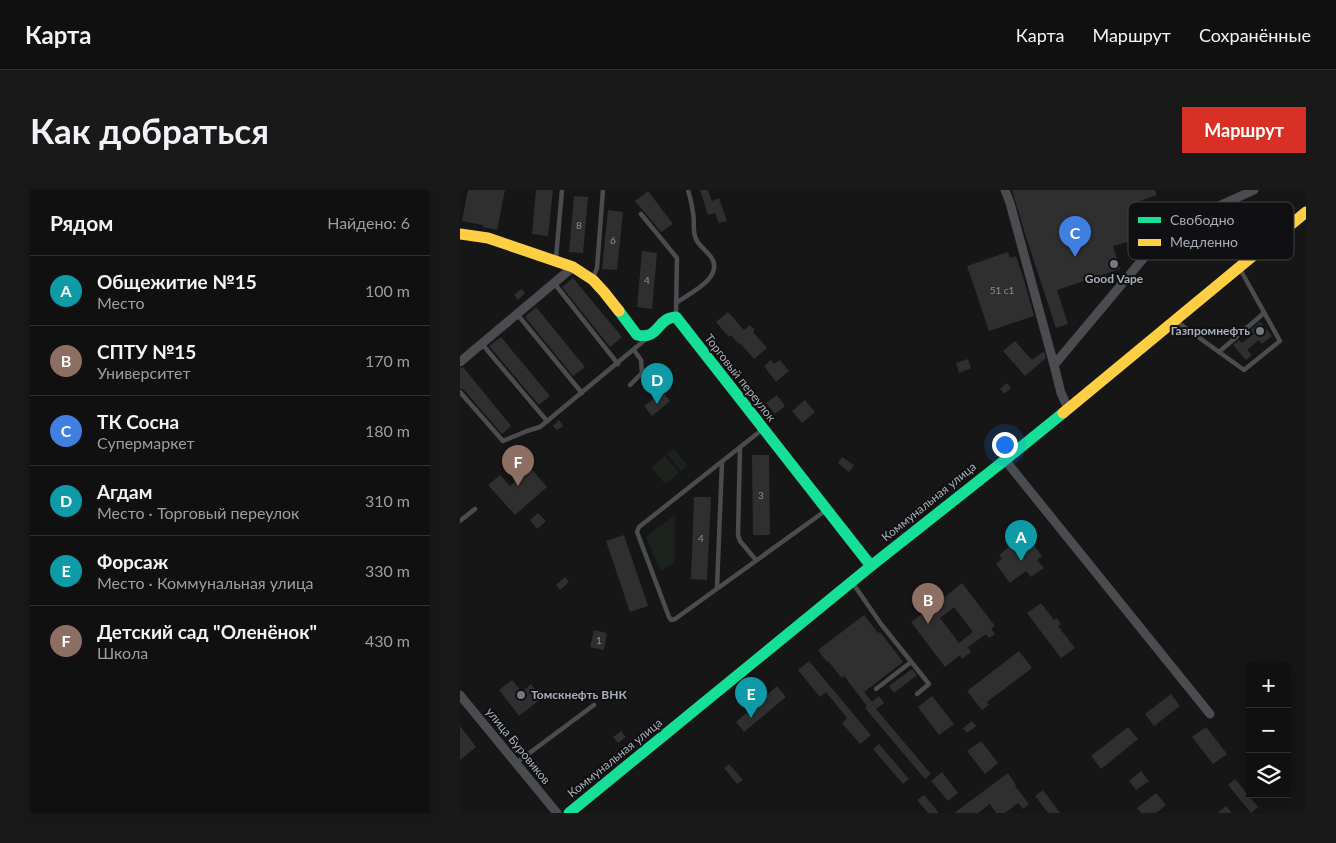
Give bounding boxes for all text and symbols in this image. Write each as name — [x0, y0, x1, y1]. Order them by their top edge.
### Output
text: Карта — [25, 20, 92, 49]
text: Карта — [1016, 24, 1064, 46]
text: Маршрут — [1092, 24, 1171, 46]
text: Сохранённые — [1199, 24, 1311, 46]
button: Маршрут — [1182, 107, 1306, 153]
text: Как добраться — [30, 109, 269, 151]
legend — [1128, 202, 1294, 260]
text: Рядом — [50, 210, 113, 235]
text: Свободно — [1170, 211, 1235, 228]
text: Найдено: 6 — [327, 213, 410, 232]
pin: C — [1059, 216, 1091, 257]
house number: 8 — [576, 219, 582, 231]
text: Медленно — [1170, 233, 1238, 250]
house number: 6 — [610, 234, 616, 246]
marker: Good Vape — [1108, 258, 1120, 270]
text: Общежитие №15 — [97, 270, 257, 293]
place label: Good Vape — [1085, 271, 1144, 286]
house number: 4 — [644, 274, 650, 286]
text: A — [60, 281, 72, 300]
text: 100 m — [365, 281, 410, 300]
house number: 51 с1 — [990, 284, 1015, 296]
text: Место — [97, 293, 145, 312]
place label: Газпромнефть — [1171, 323, 1250, 338]
marker: Газпромнефть — [1254, 325, 1266, 337]
street label: Торговый переулок — [702, 331, 780, 425]
text: СПТУ №15 — [97, 340, 196, 363]
text: B — [61, 351, 71, 370]
text: 170 m — [365, 351, 410, 370]
text: Университет — [97, 363, 191, 382]
pin: D — [641, 363, 673, 404]
text: ТК Сосна — [97, 410, 179, 433]
text: C — [61, 421, 71, 440]
text: 180 m — [365, 421, 410, 440]
your location — [992, 432, 1018, 458]
text: Супермаркет — [97, 433, 195, 452]
pin: F — [502, 445, 534, 486]
street label: Коммунальная улица — [878, 459, 979, 544]
text: Агдам — [97, 480, 152, 503]
house number: 3 — [758, 489, 764, 501]
text: D — [60, 491, 72, 510]
text: 310 m — [365, 491, 410, 510]
text: Место · Торговый переулок — [97, 503, 299, 522]
pin: A — [1005, 520, 1037, 561]
house number: 4 — [698, 532, 704, 544]
text: Форсаж — [97, 550, 168, 573]
text: E — [61, 561, 71, 580]
text: 330 m — [365, 561, 410, 580]
text: Место · Коммунальная улица — [97, 573, 314, 592]
pin: B — [912, 583, 944, 624]
text: Детский сад "Оленёнок" — [97, 620, 317, 643]
text: F — [61, 631, 71, 650]
text: 430 m — [365, 631, 410, 650]
house number: 1 — [596, 634, 602, 646]
text: Школа — [97, 643, 148, 662]
map controls — [1246, 663, 1291, 798]
button: + — [1246, 663, 1291, 708]
pin: E — [735, 677, 767, 718]
place label: Томскнефть ВНК — [531, 687, 627, 702]
marker: Томскнефть ВНК — [515, 689, 527, 701]
street label: улица Буровиков — [483, 704, 554, 787]
button: − — [1246, 708, 1291, 753]
street label: Коммунальная улица — [564, 715, 665, 800]
button: layers — [1246, 753, 1291, 798]

